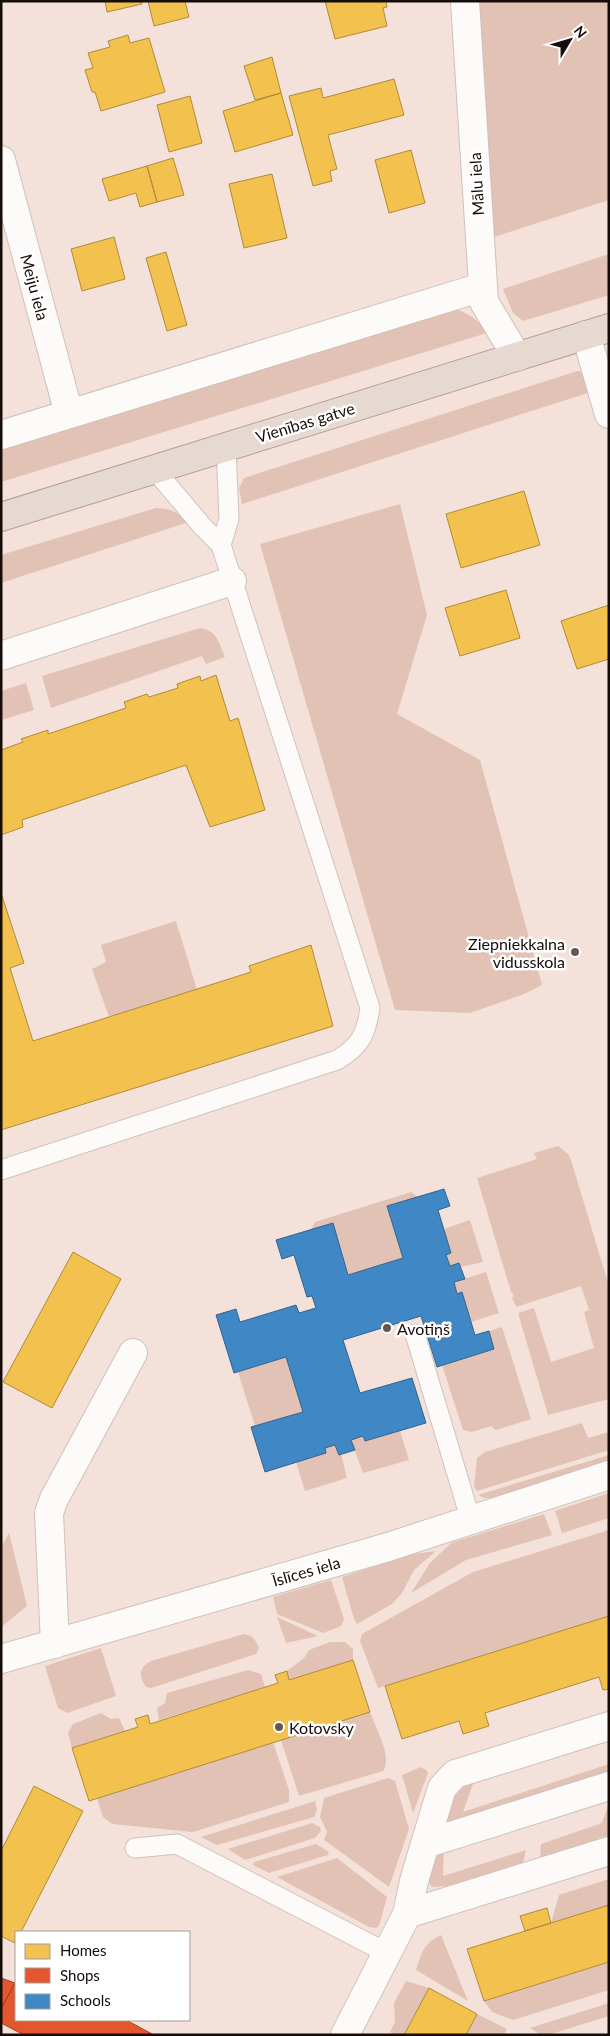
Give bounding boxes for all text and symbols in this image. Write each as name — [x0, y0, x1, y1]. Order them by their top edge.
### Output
north arrow — [545, 15, 595, 65]
text: N — [571, 22, 591, 41]
street label: Mālu iela — [465, 152, 487, 216]
street label: Meiju iela — [17, 252, 53, 322]
street label: Vienības gatve — [253, 398, 357, 446]
place label: Ziepniekkalna vidusskola — [468, 934, 565, 971]
marker: Ziepniekkalna vidusskola — [569, 946, 581, 958]
place label: Avotiņš — [397, 1319, 450, 1338]
marker: Avotiņš — [381, 1322, 393, 1334]
street label: Īslīces iela — [270, 1552, 342, 1590]
place label: Kotovsky — [289, 1718, 355, 1737]
marker: Kotovsky — [273, 1721, 285, 1733]
legend — [15, 1931, 190, 2021]
text: Homes — [60, 1941, 106, 1959]
text: Shops — [60, 1966, 100, 1984]
text: Schools — [60, 1991, 111, 2009]

